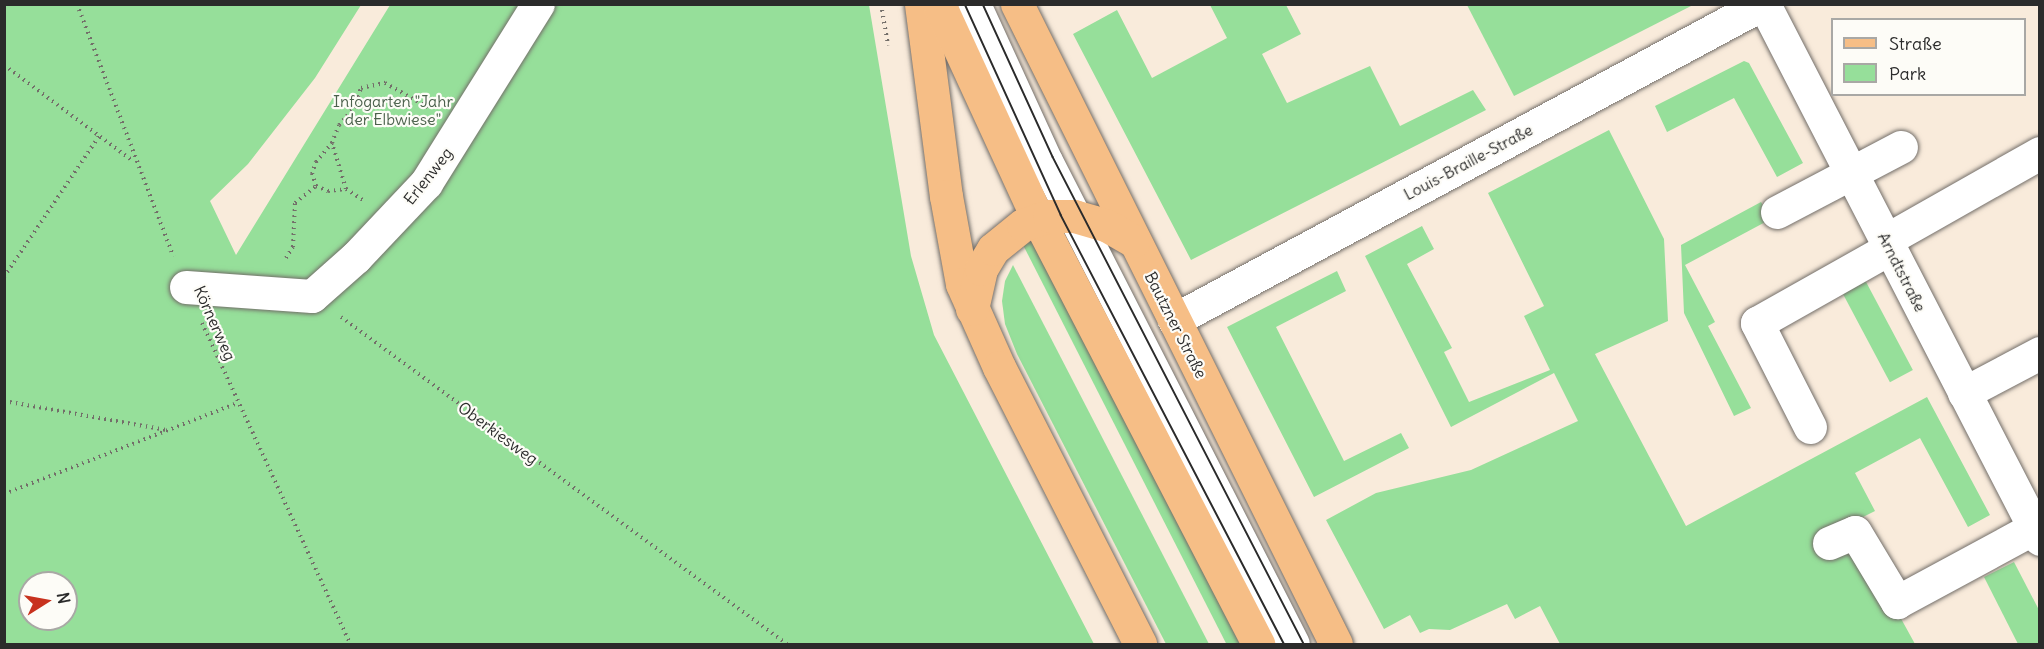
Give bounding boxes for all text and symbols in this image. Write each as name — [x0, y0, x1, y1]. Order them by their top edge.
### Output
legend — [1831, 18, 2026, 96]
text: Straße — [1889, 32, 1942, 55]
text: Park — [1889, 62, 1926, 85]
park label: Infogarten "Jahr der Elbwiese" — [333, 91, 453, 129]
street label: Louis-Braille-Straße — [1400, 120, 1536, 204]
street label: Erlenweg — [400, 144, 456, 208]
street label: Arndtstraße — [1874, 229, 1930, 315]
street label: Bautzner Straße — [1141, 269, 1211, 381]
street label: Körnerweg — [190, 283, 240, 363]
street label: Oberkiesweg — [454, 398, 542, 468]
north arrow — [18, 571, 78, 631]
text: N — [53, 591, 75, 605]

